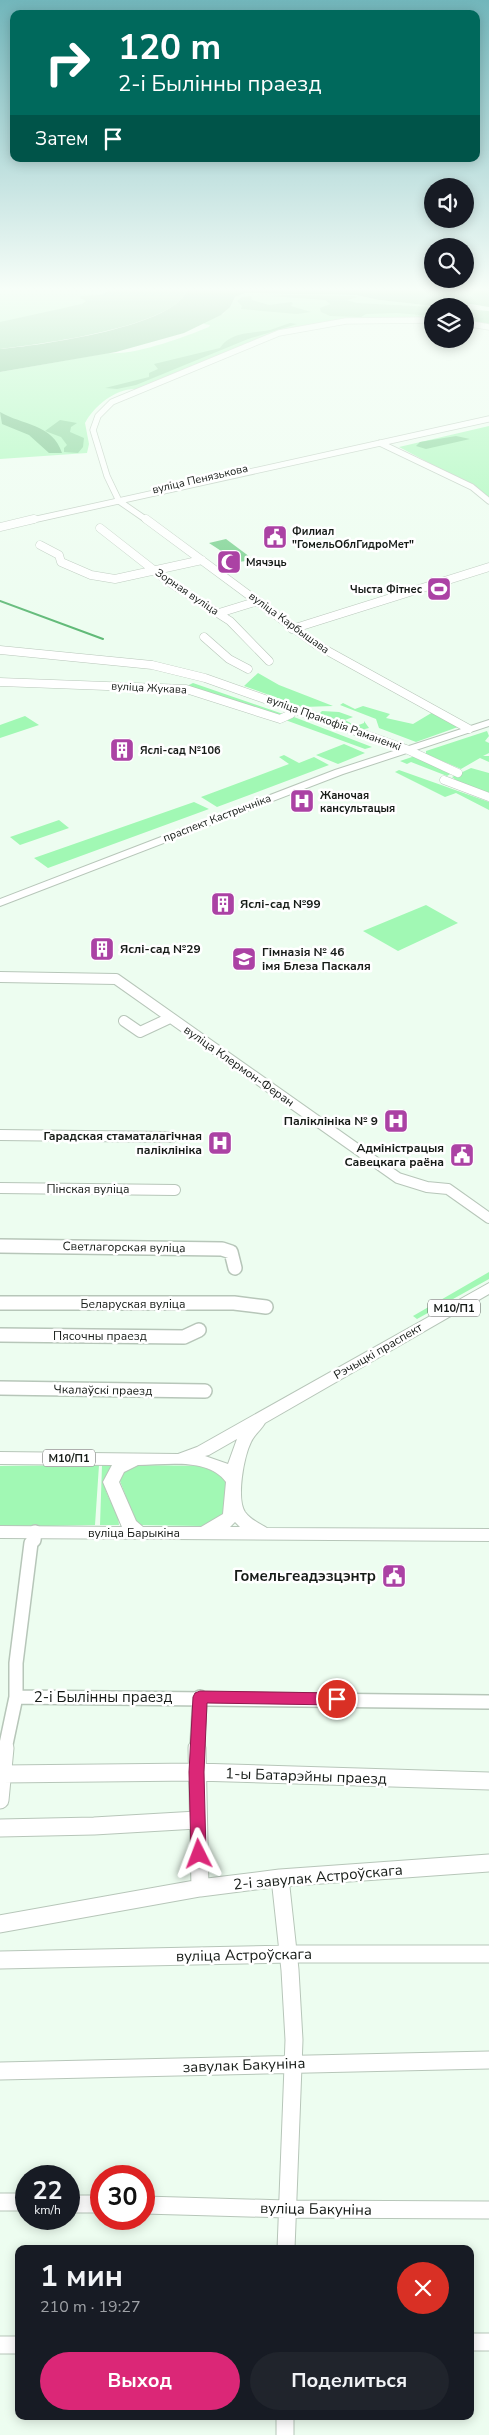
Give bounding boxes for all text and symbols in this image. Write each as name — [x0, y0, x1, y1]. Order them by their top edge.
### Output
text: 120 m — [118, 24, 221, 71]
icon: right — [35, 30, 100, 95]
text: 2-і Былінны праезд — [118, 69, 321, 99]
icon: arrive — [99, 125, 127, 153]
text: Затем — [35, 126, 89, 152]
map controls — [424, 178, 474, 348]
button: sound — [424, 178, 474, 228]
button: search — [424, 238, 474, 288]
button: layers — [424, 298, 474, 348]
street label: вуліца Пенязькова — [151, 461, 249, 497]
public building icon: Филиал "ГомельОблГидроМет" — [262, 524, 288, 550]
place label: Филиал "ГомельОблГидроМет" — [292, 524, 414, 552]
mosque icon: Мячэць — [216, 549, 242, 575]
place label: Мячэць — [246, 555, 287, 570]
street label: Зорная вуліца — [152, 565, 222, 619]
sports icon: Чыста Фітнес — [426, 576, 452, 602]
place label: Чыста Фітнес — [350, 582, 423, 597]
street label: вуліца Карбышава — [246, 589, 332, 657]
street label: вуліца Жукава — [111, 679, 187, 697]
street label: вуліца Пракофія Раманенкі — [265, 692, 403, 754]
building icon: Яслі-сад №106 — [109, 737, 135, 763]
place label: Яслі-сад №106 — [140, 743, 221, 758]
hospital icon: Жаночая кансультацыя — [289, 788, 315, 814]
place label: Жаночая кансультацыя — [320, 788, 395, 816]
street label: праспект Кастрычніка — [161, 790, 273, 846]
building icon: Яслі-сад №99 — [210, 891, 236, 917]
place label: Яслі-сад №99 — [240, 896, 321, 912]
building icon: Яслі-сад №29 — [89, 936, 115, 962]
place label: Яслі-сад №29 — [120, 941, 201, 957]
place label: Гімназія № 46 імя Блеза Паскаля — [262, 944, 371, 974]
school or university icon: Гімназія № 46 імя Блеза Паскаля — [231, 946, 257, 972]
street label: вуліца Клермон-Феран — [181, 1022, 297, 1110]
hospital icon: Паліклініка № 9 — [383, 1108, 409, 1134]
place label: Паліклініка № 9 — [284, 1113, 378, 1129]
place label: Гарадская стаматалагічная паліклініка — [43, 1128, 202, 1158]
hospital icon: Гарадская стаматалагічная паліклініка — [207, 1130, 233, 1156]
place label: Адміністрацыя Савецкага раёна — [345, 1140, 444, 1170]
public building icon: Адміністрацыя Савецкага раёна — [449, 1142, 475, 1168]
street label: Пінская вуліца — [47, 1181, 129, 1197]
street label: Светлагорская вуліца — [62, 1238, 186, 1256]
street label: Беларуская вуліца — [81, 1296, 185, 1312]
road number: М10/П1 — [428, 1300, 480, 1316]
street label: Рэчыцкі праспект — [331, 1319, 426, 1383]
street label: Пясочны праезд — [53, 1328, 147, 1344]
street label: Чкалаўскі праезд — [54, 1381, 152, 1399]
road number: М10/П1 — [43, 1450, 95, 1466]
street label: вуліца Барыкіна — [88, 1525, 180, 1541]
public building icon: Гомельгеадэзцэнтр — [381, 1563, 407, 1589]
place label: Гомельгеадэзцэнтр — [234, 1566, 376, 1586]
pin — [316, 1678, 358, 1720]
icon: arrive — [323, 1685, 351, 1713]
street label: 2-і Былінны праезд — [34, 1687, 172, 1707]
street label: 1-ы Батарэйны праезд — [225, 1763, 387, 1789]
position arrow — [172, 1827, 224, 1879]
street label: 2-і завулак Астроўскага — [233, 1860, 403, 1894]
street label: вуліца Астроўскага — [176, 1944, 312, 1966]
street label: завулак Бакуніна — [182, 2053, 306, 2077]
speed limit sign: 30 — [90, 2165, 155, 2230]
text: 22 — [32, 2174, 63, 2208]
street label: вуліца Бакуніна — [260, 2198, 372, 2220]
text: km/h — [34, 2202, 61, 2218]
text: 1 мин — [40, 2256, 123, 2297]
button: close — [397, 2262, 449, 2314]
text: 210 m · 19:27 — [40, 2296, 141, 2318]
button: Выход — [40, 2352, 240, 2410]
button: Поделиться — [250, 2352, 449, 2410]

